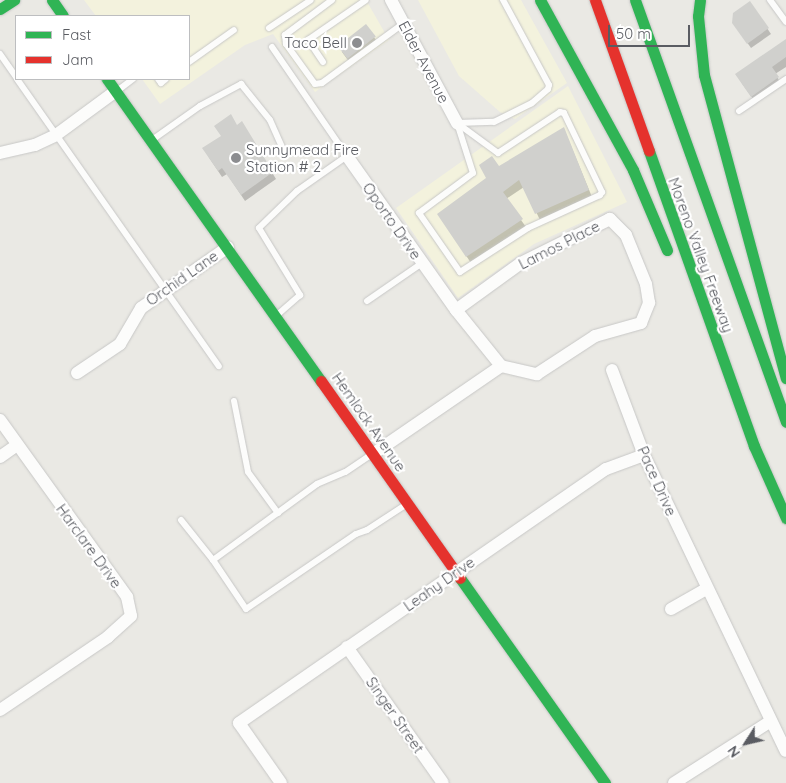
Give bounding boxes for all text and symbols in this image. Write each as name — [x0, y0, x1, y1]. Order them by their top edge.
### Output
legend — [15, 15, 190, 80]
scale bar — [611, 15, 694, 47]
street label: Elder Avenue — [395, 18, 453, 106]
text: 50 m — [616, 24, 651, 43]
text: Fast — [62, 25, 91, 44]
place label: Taco Bell — [284, 34, 347, 52]
marker: Taco Bell — [351, 37, 363, 49]
text: Jam — [62, 50, 93, 69]
place label: Sunnymead Fire Station # 2 — [246, 140, 359, 175]
marker: Sunnymead Fire Station # 2 — [230, 152, 242, 164]
street label: Moreno Valley Freeway — [665, 175, 737, 335]
street label: Oporto Drive — [359, 179, 425, 263]
street label: Lamos Place — [515, 217, 603, 273]
street label: Orchid Lane — [143, 247, 221, 309]
street label: Hemlock Avenue — [328, 369, 410, 475]
street label: Pace Drive — [634, 443, 680, 519]
street label: Harclare Drive — [52, 500, 126, 592]
street label: Leahy Drive — [400, 553, 478, 615]
street label: Singer Street — [362, 674, 428, 756]
north arrow — [721, 718, 771, 768]
text: N — [723, 742, 744, 761]

